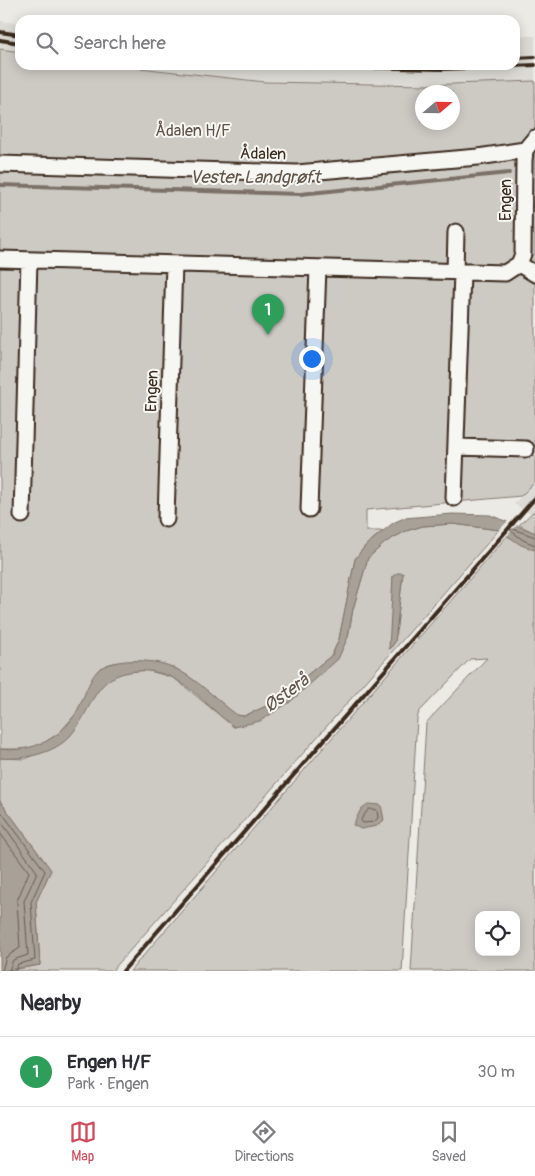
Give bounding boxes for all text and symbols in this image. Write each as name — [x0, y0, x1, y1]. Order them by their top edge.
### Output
search box — [15, 15, 520, 70]
icon: search — [33, 29, 61, 57]
text: Search here — [73, 31, 166, 55]
north arrow — [415, 85, 460, 130]
park label: Ådalen H/F — [155, 120, 231, 141]
street label: Ådalen — [240, 143, 286, 164]
water label: Vester Landgrøft — [190, 166, 322, 189]
street label: Engen — [496, 179, 516, 221]
pin: 1 — [252, 294, 284, 335]
your location — [299, 346, 325, 372]
street label: Engen — [141, 370, 163, 412]
water label: Østerå — [260, 668, 315, 718]
map controls — [475, 911, 520, 956]
button: locate — [475, 911, 520, 956]
text: Nearby — [20, 990, 81, 1017]
text: Engen H/F — [67, 1050, 151, 1074]
text: 1 — [33, 1062, 39, 1082]
text: 30 m — [477, 1062, 515, 1082]
text: Park · Engen — [67, 1074, 149, 1094]
tab: Map — [69, 1118, 97, 1165]
tab: Directions — [234, 1118, 294, 1165]
tab: Saved — [431, 1118, 466, 1165]

